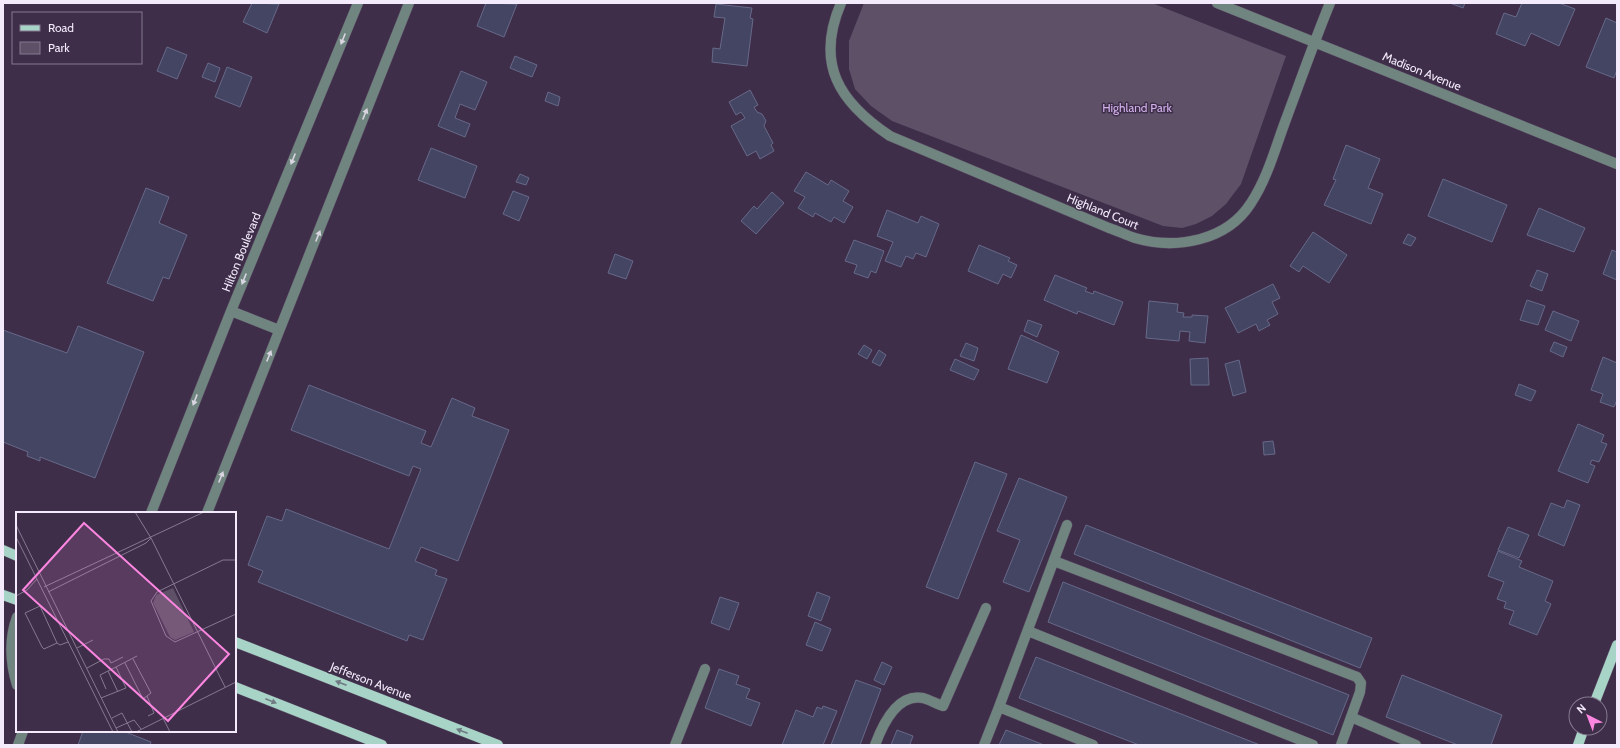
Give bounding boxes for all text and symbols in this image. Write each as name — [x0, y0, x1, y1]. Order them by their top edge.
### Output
legend — [12, 12, 142, 64]
text: Road — [48, 20, 74, 35]
one-way arrow — [340, 34, 346, 45]
text: Park — [48, 40, 70, 55]
street label: Madison Avenue — [1380, 48, 1464, 94]
park label: Highland Park — [1102, 100, 1172, 115]
one-way arrow — [362, 109, 368, 120]
one-way arrow — [290, 154, 296, 166]
street label: Highland Court — [1065, 190, 1141, 232]
street label: Hilton Boulevard — [218, 210, 264, 294]
one-way arrow — [316, 229, 322, 241]
one-way arrow — [240, 274, 246, 286]
one-way arrow — [266, 349, 272, 361]
one-way arrow — [192, 394, 198, 406]
one-way arrow — [218, 471, 224, 482]
inset map — [16, 512, 236, 732]
street label: Jefferson Avenue — [327, 658, 414, 703]
one-way arrow — [334, 680, 346, 686]
north arrow — [1568, 696, 1608, 736]
one-way arrow — [266, 699, 278, 705]
text: N — [1574, 701, 1589, 716]
one-way arrow — [455, 727, 467, 733]

